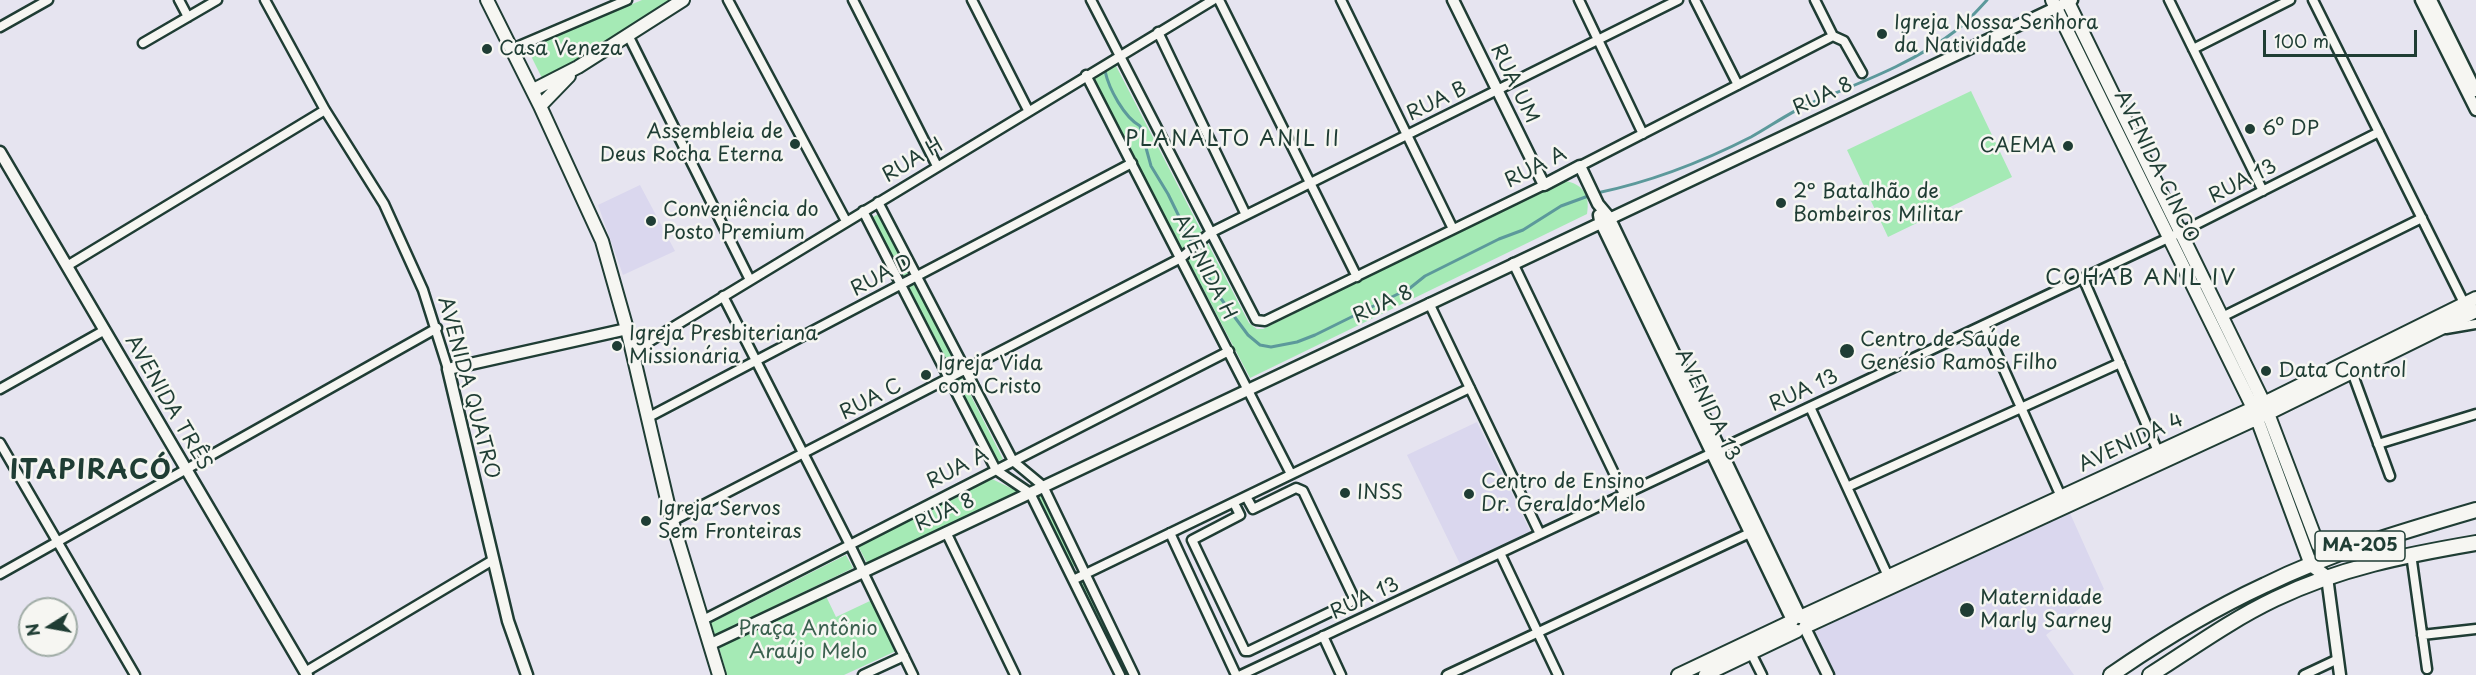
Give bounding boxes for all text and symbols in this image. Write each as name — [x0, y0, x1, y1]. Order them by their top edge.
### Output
place label: Igreja Nossa Senhora da Natividade — [1894, 11, 2098, 58]
scale bar — [2266, 18, 2420, 56]
marker: Igreja Nossa Senhora da Natividade — [1875, 27, 1889, 41]
text: 100 m — [2274, 27, 2329, 54]
place label: Casa Veneza — [499, 37, 622, 61]
street label: RUA UM — [1485, 40, 1543, 128]
marker: Casa Veneza — [480, 42, 494, 56]
street label: RUA 8 — [1789, 73, 1857, 121]
street label: RUA B — [1403, 77, 1471, 127]
street label: AVENIDA CINCO — [2109, 87, 2203, 247]
place label: 6º DP — [2262, 117, 2319, 141]
place label: Assembleia de Deus Rocha Eterna — [600, 120, 783, 167]
marker: 6º DP — [2243, 122, 2257, 136]
district label: PLANALTO ANIL II — [1125, 127, 1341, 153]
street label: RUA H — [878, 134, 948, 188]
place label: CAEMA — [1979, 134, 2056, 158]
marker: Assembleia de Deus Rocha Eterna — [788, 137, 802, 151]
marker: CAEMA — [2061, 139, 2075, 153]
street label: RUA A — [1501, 142, 1571, 194]
street label: RUA 13 — [2205, 155, 2281, 209]
place label: 2° Batalhão de Bombeiros Militar — [1793, 180, 1963, 227]
marker: 2° Batalhão de Bombeiros Militar — [1774, 196, 1788, 210]
place label: Conveniência do Posto Premium — [663, 198, 819, 245]
street label: AVENIDA H — [1167, 210, 1241, 324]
marker: Conveniência do Posto Premium — [644, 214, 658, 228]
street label: RUA D — [847, 250, 917, 302]
district label: COHAB ANIL IV — [2046, 266, 2236, 292]
street label: RUA 8 — [1349, 281, 1417, 329]
street label: AVENIDA QUATRO — [432, 294, 504, 482]
place label: Igreja Presbiteriana Missionária — [629, 322, 818, 369]
place label: Centro de Saúde Genésio Ramos Filho — [1860, 328, 2057, 375]
street label: AVENIDA TRÊS — [120, 331, 216, 475]
marker: Igreja Presbiteriana Missionária — [610, 339, 624, 353]
marker: Centro de Saúde Genésio Ramos Filho — [1838, 342, 1856, 360]
street label: AVENIDA 13 — [1670, 345, 1744, 465]
place label: Igreja Vida com Cristo — [938, 352, 1043, 399]
place label: Data Control — [2278, 359, 2407, 383]
marker: Data Control — [2259, 364, 2273, 378]
street label: RUA 13 — [1766, 365, 1842, 417]
marker: Igreja Vida com Cristo — [919, 368, 933, 382]
street label: RUA C — [836, 374, 906, 426]
street label: AVENIDA 4 — [2075, 408, 2187, 478]
street label: RUA A — [923, 443, 993, 495]
district label: ITAPIRACÓ — [11, 456, 171, 488]
place label: Centro de Ensino Dr. Geraldo Melo — [1481, 470, 1646, 517]
place label: INSS — [1357, 481, 1403, 505]
marker: INSS — [1338, 486, 1352, 500]
marker: Centro de Ensino Dr. Geraldo Melo — [1462, 487, 1476, 501]
street label: RUA 8 — [911, 489, 979, 537]
place label: Igreja Servos Sem Fronteiras — [658, 497, 802, 544]
marker: Igreja Servos Sem Fronteiras — [639, 514, 653, 528]
road number: MA-205 — [2315, 531, 2405, 561]
street label: RUA 13 — [1327, 573, 1403, 625]
place label: Maternidade Marly Sarney — [1980, 586, 2112, 633]
north arrow — [18, 597, 78, 657]
marker: Maternidade Marly Sarney — [1958, 601, 1976, 619]
park label: Praça Antônio Araújo Melo — [738, 617, 878, 664]
text: N — [19, 622, 45, 639]

